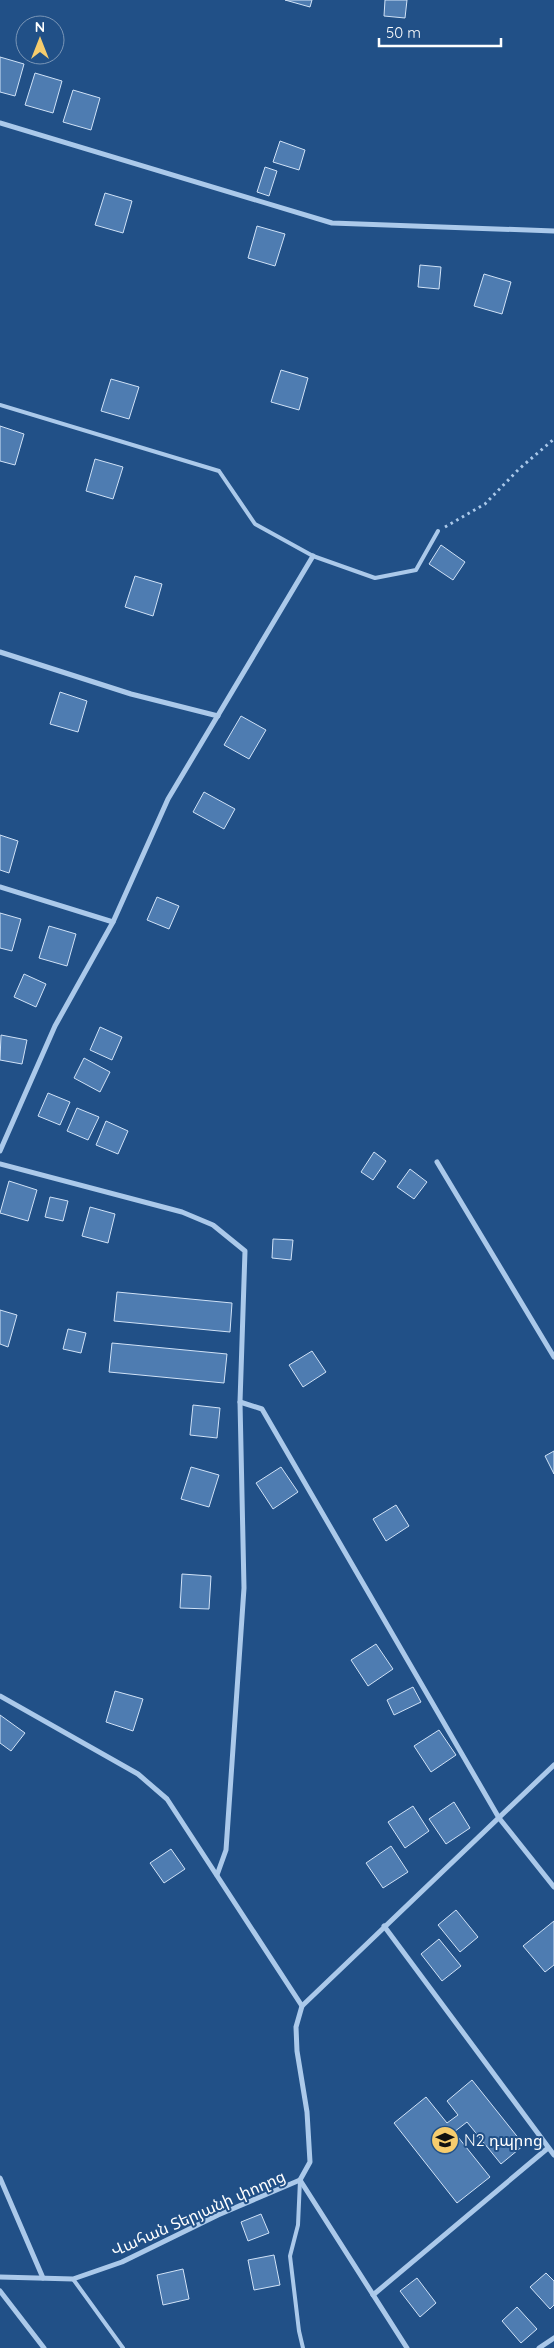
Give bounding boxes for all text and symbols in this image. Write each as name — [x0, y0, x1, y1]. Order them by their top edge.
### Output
north arrow — [15, 15, 65, 65]
scale bar — [379, 15, 502, 47]
text: N — [35, 18, 45, 36]
text: 50 m — [386, 23, 421, 42]
school or university icon: N2 դպրոց — [430, 2125, 460, 2155]
place label: N2 դպրոց — [464, 2130, 543, 2150]
street label: Վահան Տերյանի փողոց — [108, 2166, 288, 2260]

